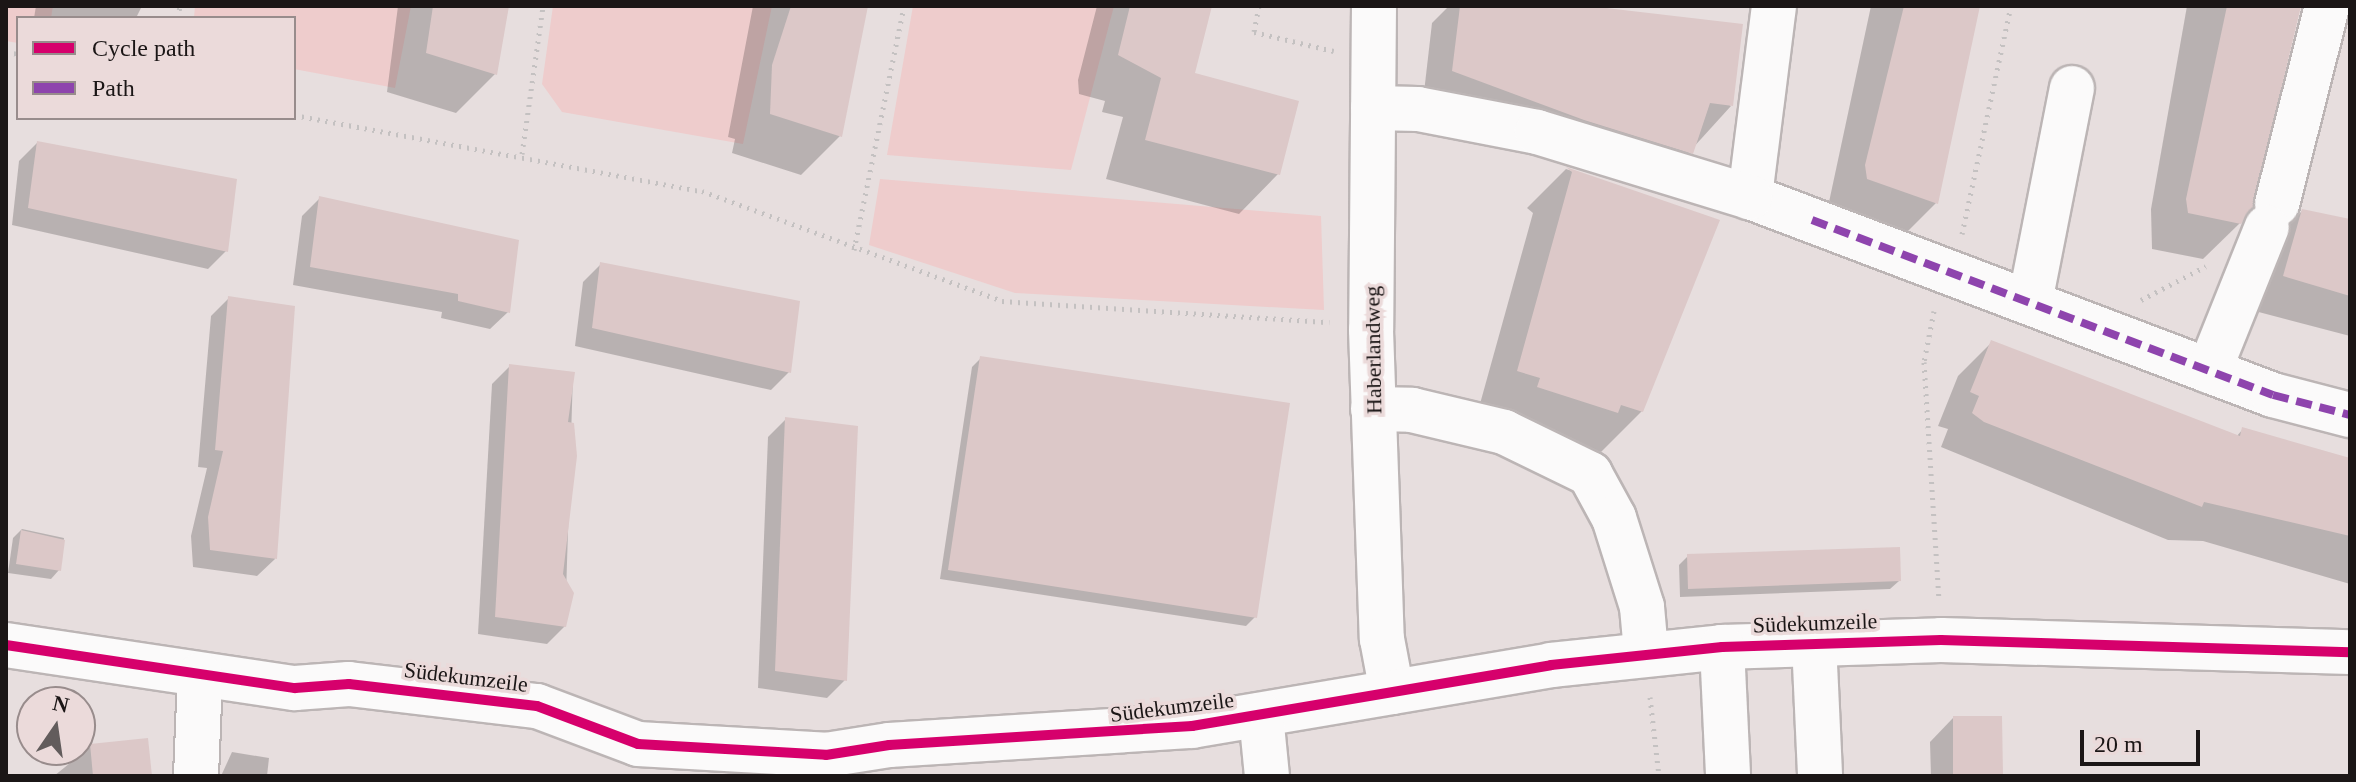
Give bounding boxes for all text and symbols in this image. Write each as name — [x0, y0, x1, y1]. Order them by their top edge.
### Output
legend — [16, 16, 296, 120]
text: Cycle path — [92, 35, 195, 61]
text: Path — [92, 75, 135, 101]
street label: Haberlandweg — [1359, 286, 1387, 414]
street label: Südekumzeile — [1752, 608, 1878, 638]
street label: Südekumzeile — [403, 656, 529, 698]
north arrow — [16, 686, 96, 766]
street label: Südekumzeile — [1109, 686, 1235, 728]
text: N — [51, 690, 72, 718]
scale bar — [2084, 714, 2204, 764]
text: 20 m — [2094, 731, 2143, 757]

